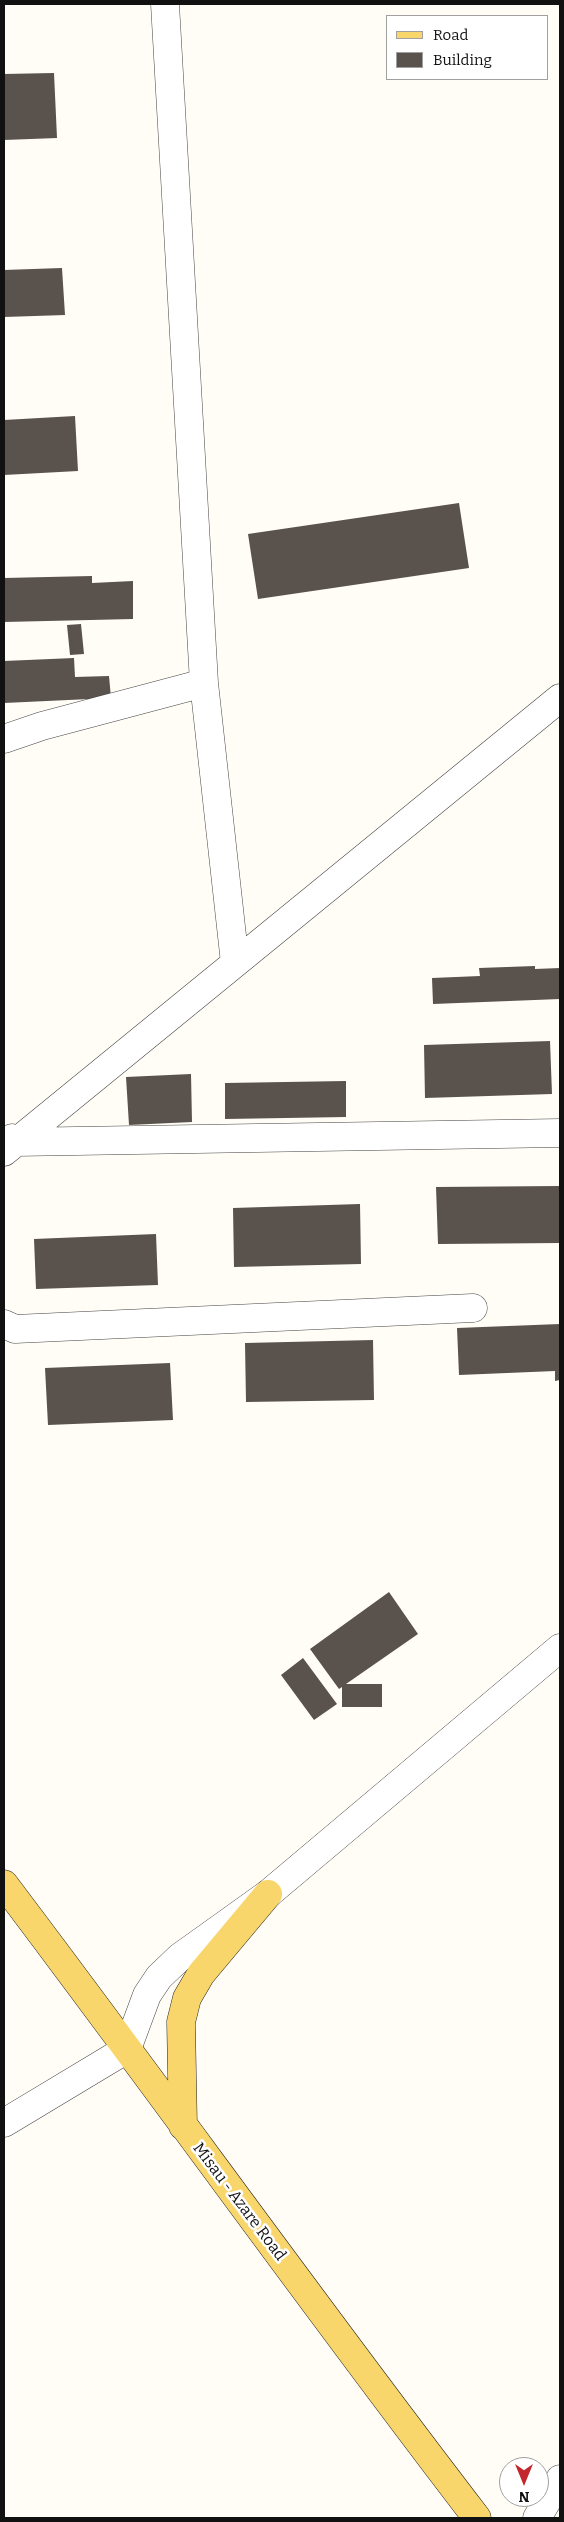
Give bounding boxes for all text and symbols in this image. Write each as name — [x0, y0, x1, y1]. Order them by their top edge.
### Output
legend — [386, 15, 549, 80]
text: Road — [433, 26, 468, 44]
text: Building — [433, 51, 492, 69]
street label: Misau - Azare Road — [188, 2139, 290, 2265]
north arrow — [499, 2457, 549, 2507]
text: N — [519, 2488, 529, 2505]

